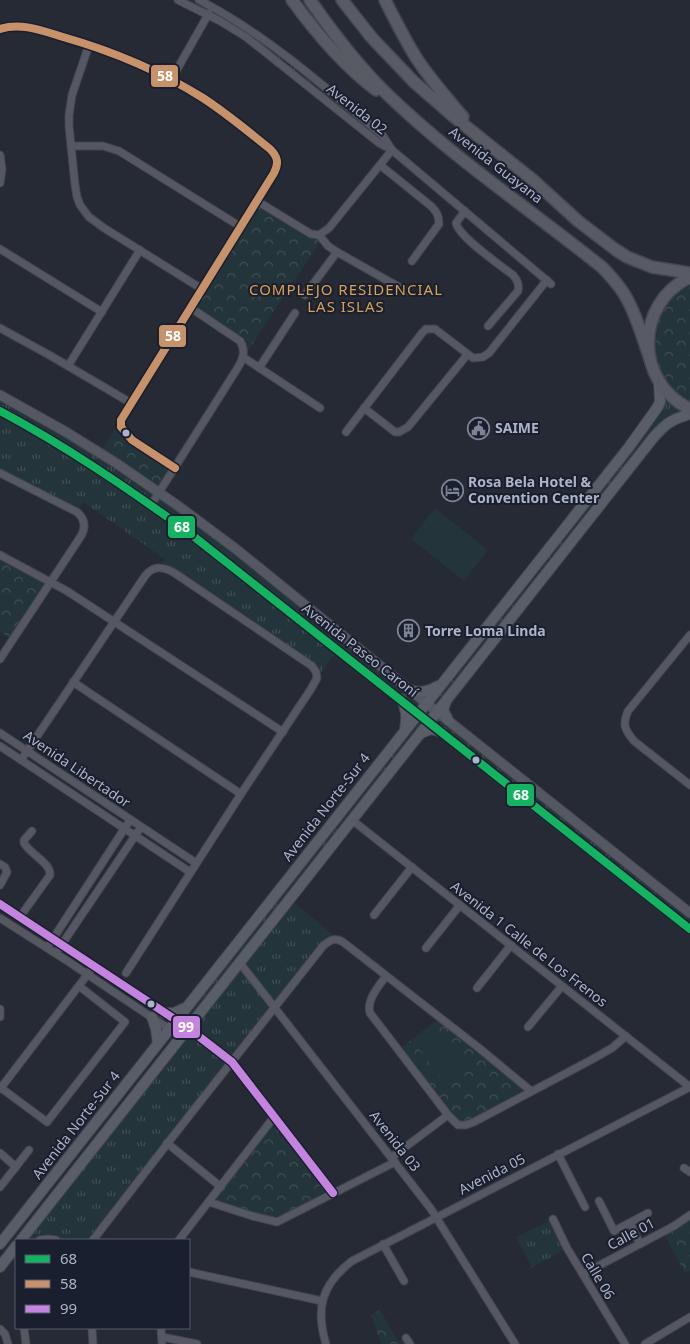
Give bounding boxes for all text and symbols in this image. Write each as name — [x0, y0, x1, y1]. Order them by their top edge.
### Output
line badge: 58 — [150, 64, 179, 88]
text: 58 — [157, 66, 173, 85]
street label: Avenida 02 — [323, 79, 392, 138]
street label: Avenida Guayana — [445, 122, 547, 207]
district label: COMPLEJO RESIDENCIAL LAS ISLAS — [249, 279, 443, 316]
line badge: 58 — [158, 324, 187, 348]
text: 58 — [165, 326, 181, 345]
public building icon: SAIME — [467, 416, 491, 440]
place label: SAIME — [495, 418, 539, 437]
unlabelled marker — [121, 428, 131, 438]
place label: Rosa Bela Hotel & Convention Center — [468, 472, 600, 507]
hotel icon: Rosa Bela Hotel & Convention Center — [440, 478, 464, 502]
line badge: 68 — [167, 515, 196, 539]
text: 68 — [174, 517, 190, 536]
street label: Avenida Paseo Caroní — [298, 598, 423, 701]
building icon: Torre Loma Linda — [397, 619, 421, 643]
place label: Torre Loma Linda — [425, 621, 546, 640]
street label: Avenida Libertador — [20, 726, 135, 812]
street label: Avenida Norte-Sur 4 — [277, 749, 374, 865]
unlabelled marker — [471, 755, 481, 765]
line badge: 68 — [506, 783, 535, 807]
text: 68 — [513, 785, 529, 804]
street label: Avenida 1 Calle de Los Frenos — [447, 876, 612, 1011]
unlabelled marker — [146, 999, 156, 1009]
line badge: 99 — [172, 1015, 201, 1039]
text: 99 — [178, 1017, 194, 1036]
street label: Avenida Norte-Sur 4 — [27, 1067, 124, 1183]
street label: Avenida 03 — [366, 1106, 425, 1175]
street label: Avenida 05 — [455, 1149, 528, 1198]
street label: Calle 01 — [604, 1213, 658, 1254]
legend — [15, 1239, 190, 1329]
text: 68 — [60, 1248, 77, 1268]
street label: Calle 06 — [577, 1249, 620, 1303]
text: 58 — [60, 1273, 77, 1293]
text: 99 — [60, 1298, 77, 1318]

